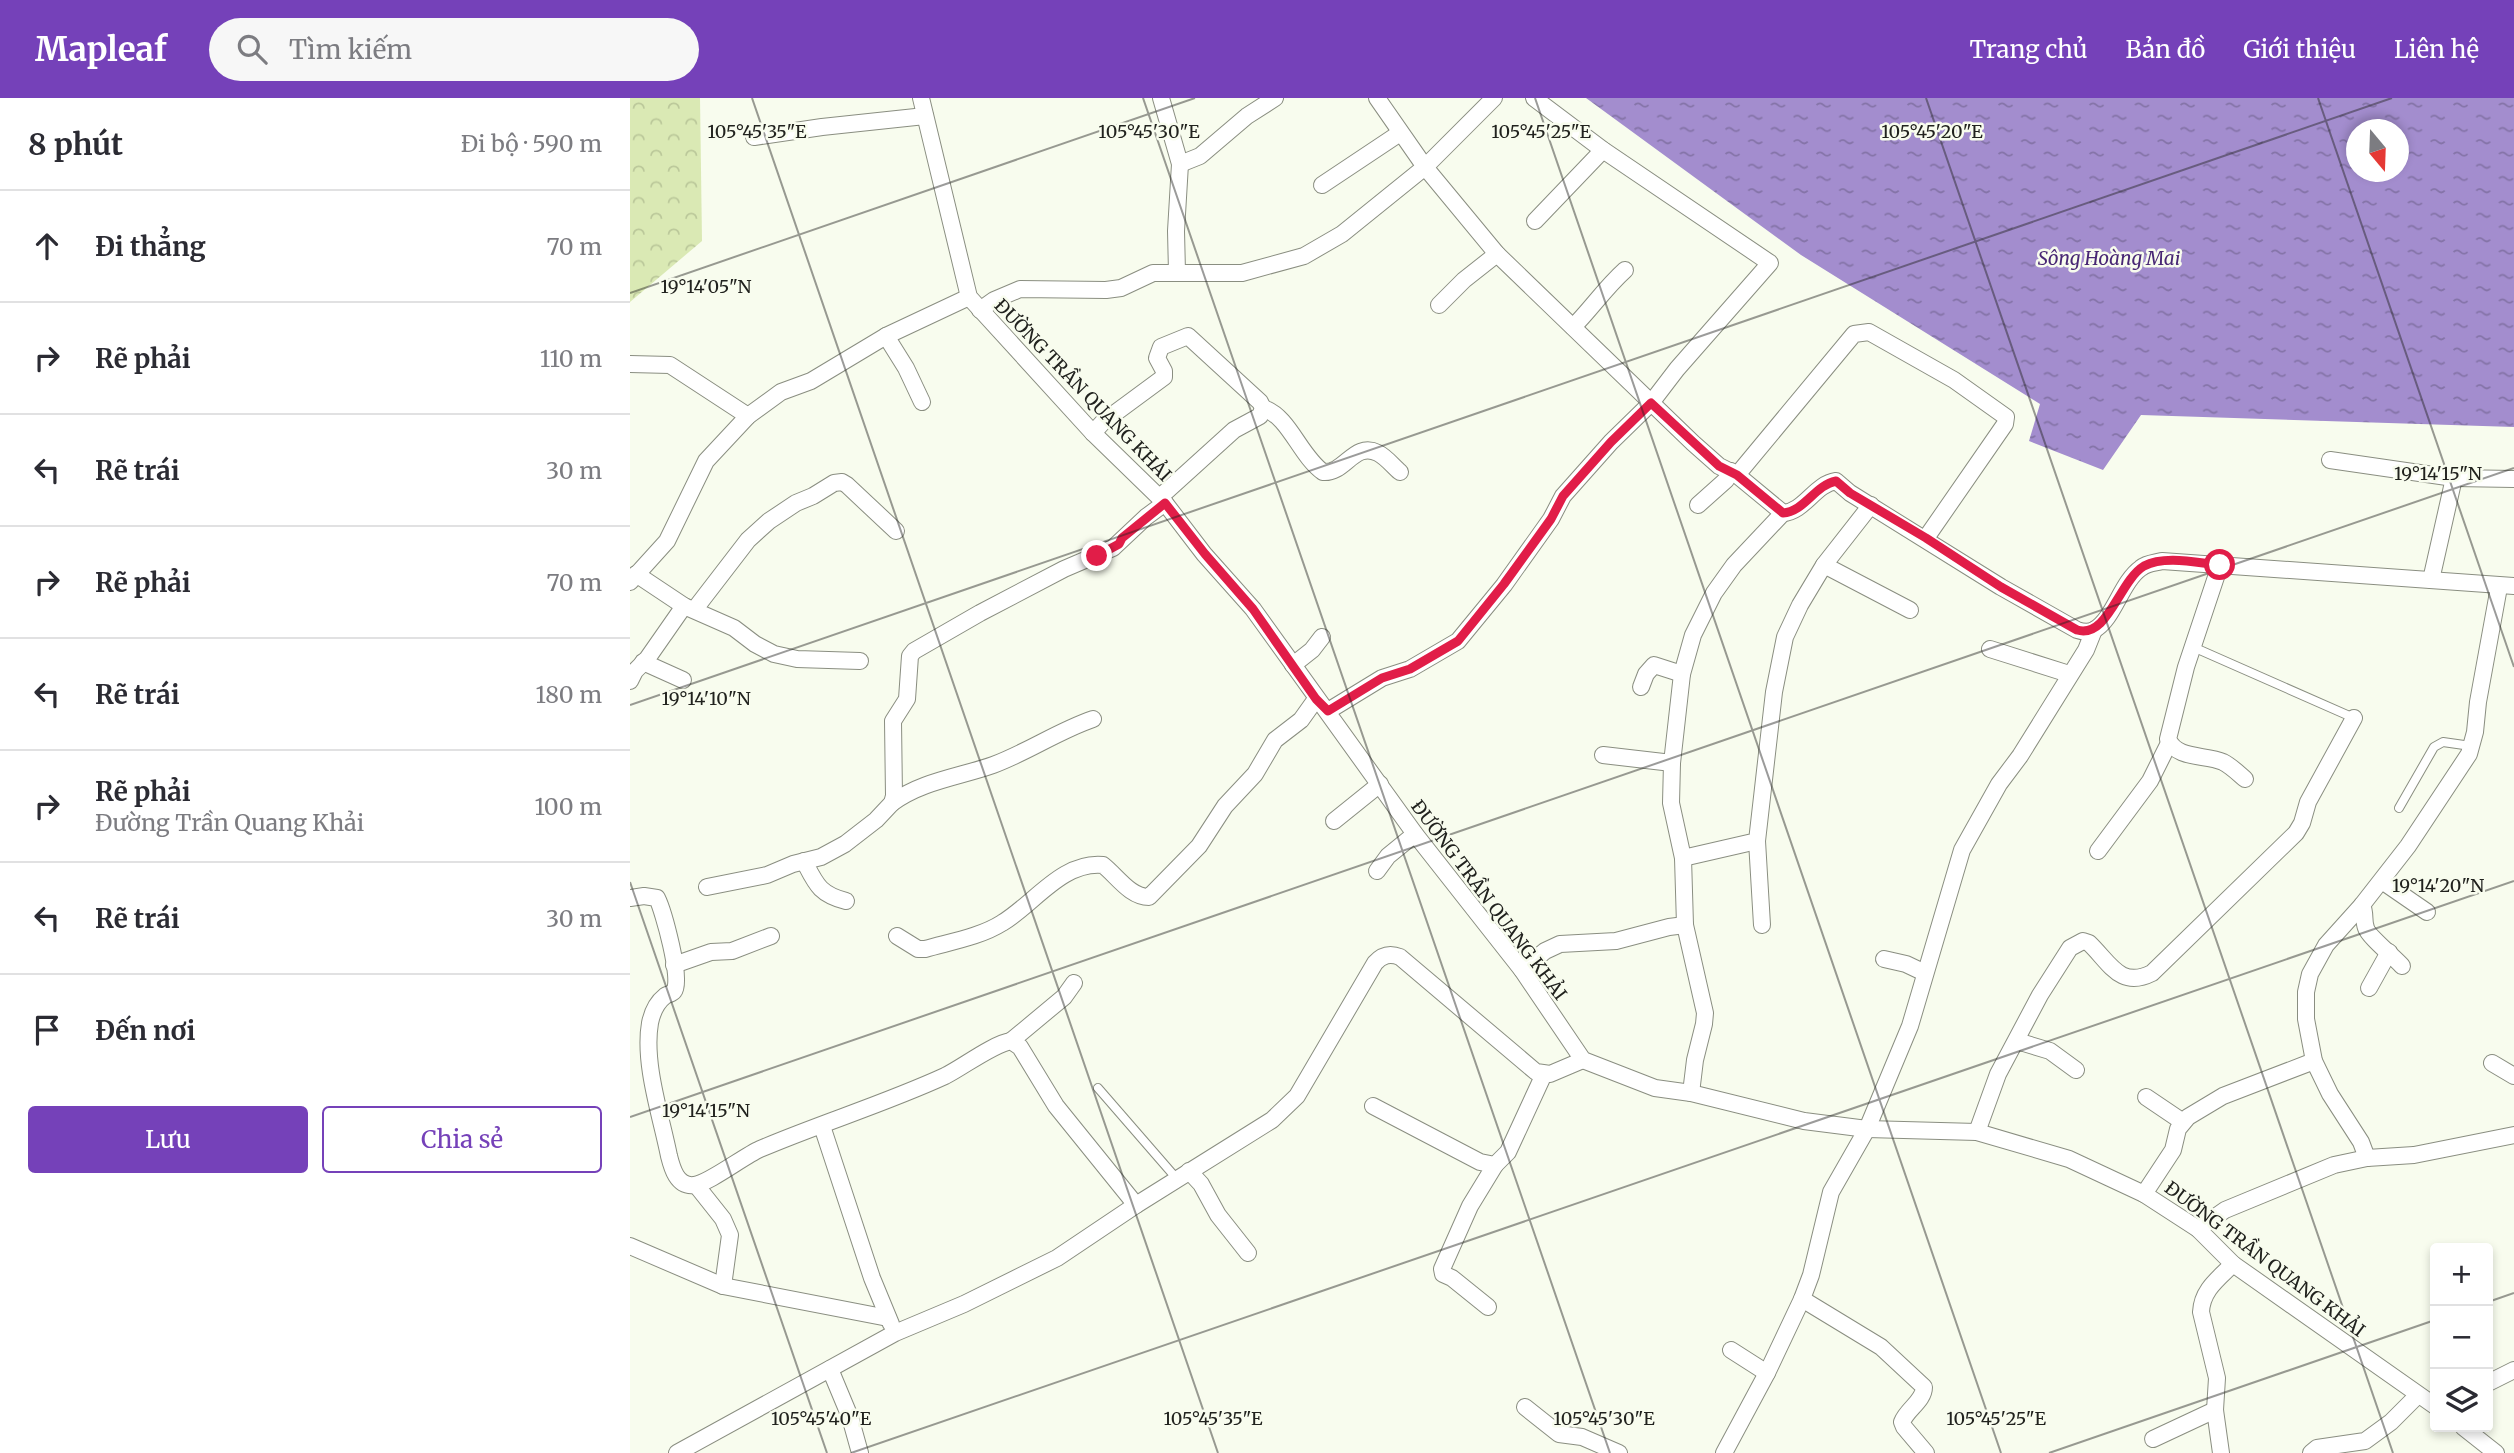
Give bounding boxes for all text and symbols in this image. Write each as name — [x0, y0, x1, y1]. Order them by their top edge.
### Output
search box — [209, 18, 699, 81]
text: Mapleaf — [35, 29, 167, 70]
icon: search — [233, 30, 271, 68]
text: Tìm kiếm — [289, 33, 412, 66]
text: Trang chủ — [1969, 34, 2088, 65]
text: Bản đồ — [2126, 34, 2205, 65]
text: Giới thiệu — [2243, 34, 2356, 65]
text: Liên hệ — [2394, 34, 2479, 65]
north arrow — [2346, 119, 2409, 182]
text: 105°45'35"E — [708, 120, 807, 143]
text: 105°45'30"E — [1098, 120, 1200, 143]
text: 105°45'25"E — [1491, 120, 1591, 143]
text: 105°45'20"E — [1881, 120, 1983, 143]
text: 8 phút — [28, 125, 123, 163]
text: Đi bộ · 590 m — [461, 129, 602, 158]
icon: ahead — [28, 227, 66, 265]
text: Đi thẳng — [95, 230, 206, 263]
text: 70 m — [546, 232, 602, 261]
water label: Sông Hoàng Mai — [2038, 246, 2180, 270]
text: 19°14'05"N — [660, 275, 752, 298]
street label: ĐƯỜNG TRẦN QUANG KHẢI — [990, 293, 1178, 486]
icon: right — [28, 339, 66, 377]
text: Rẽ phải — [95, 342, 191, 375]
text: 110 m — [540, 344, 602, 373]
icon: left — [28, 451, 66, 489]
text: Rẽ trái — [95, 454, 180, 487]
text: 30 m — [546, 456, 602, 485]
text: 19°14'15"N — [2394, 462, 2482, 485]
route end — [1081, 540, 1112, 571]
route start — [2204, 549, 2235, 580]
icon: right — [28, 563, 66, 601]
text: Rẽ phải — [95, 566, 191, 599]
text: 70 m — [546, 568, 602, 597]
icon: left — [28, 675, 66, 713]
text: Rẽ trái — [95, 678, 180, 711]
text: 180 m — [536, 680, 602, 709]
text: 19°14'10"N — [661, 687, 751, 710]
text: Rẽ phải — [95, 775, 191, 808]
icon: right — [28, 787, 66, 825]
text: 100 m — [534, 792, 602, 821]
street label: ĐƯỜNG TRẦN QUANG KHẢI — [1406, 794, 1573, 1005]
text: Đường Trần Quang Khải — [95, 808, 364, 837]
text: 19°14'20"N — [2392, 874, 2484, 897]
icon: left — [28, 899, 66, 937]
text: Rẽ trái — [95, 902, 180, 935]
text: 30 m — [546, 904, 602, 933]
icon: arrive — [28, 1011, 66, 1049]
text: Đến nơi — [95, 1014, 195, 1047]
text: 19°14'15"N — [662, 1099, 750, 1122]
button: Lưu — [28, 1106, 308, 1173]
button: Chia sẻ — [322, 1106, 602, 1173]
street label: ĐƯỜNG TRẦN QUANG KHẢI — [2160, 1175, 2371, 1342]
map controls — [2430, 1243, 2493, 1432]
button: + — [2430, 1243, 2493, 1306]
button: − — [2430, 1306, 2493, 1369]
button: layers — [2430, 1369, 2493, 1432]
text: 105°45'40"E — [771, 1407, 872, 1430]
text: 105°45'35"E — [1164, 1407, 1263, 1430]
text: 105°45'30"E — [1553, 1407, 1655, 1430]
text: 105°45'25"E — [1946, 1407, 2046, 1430]

